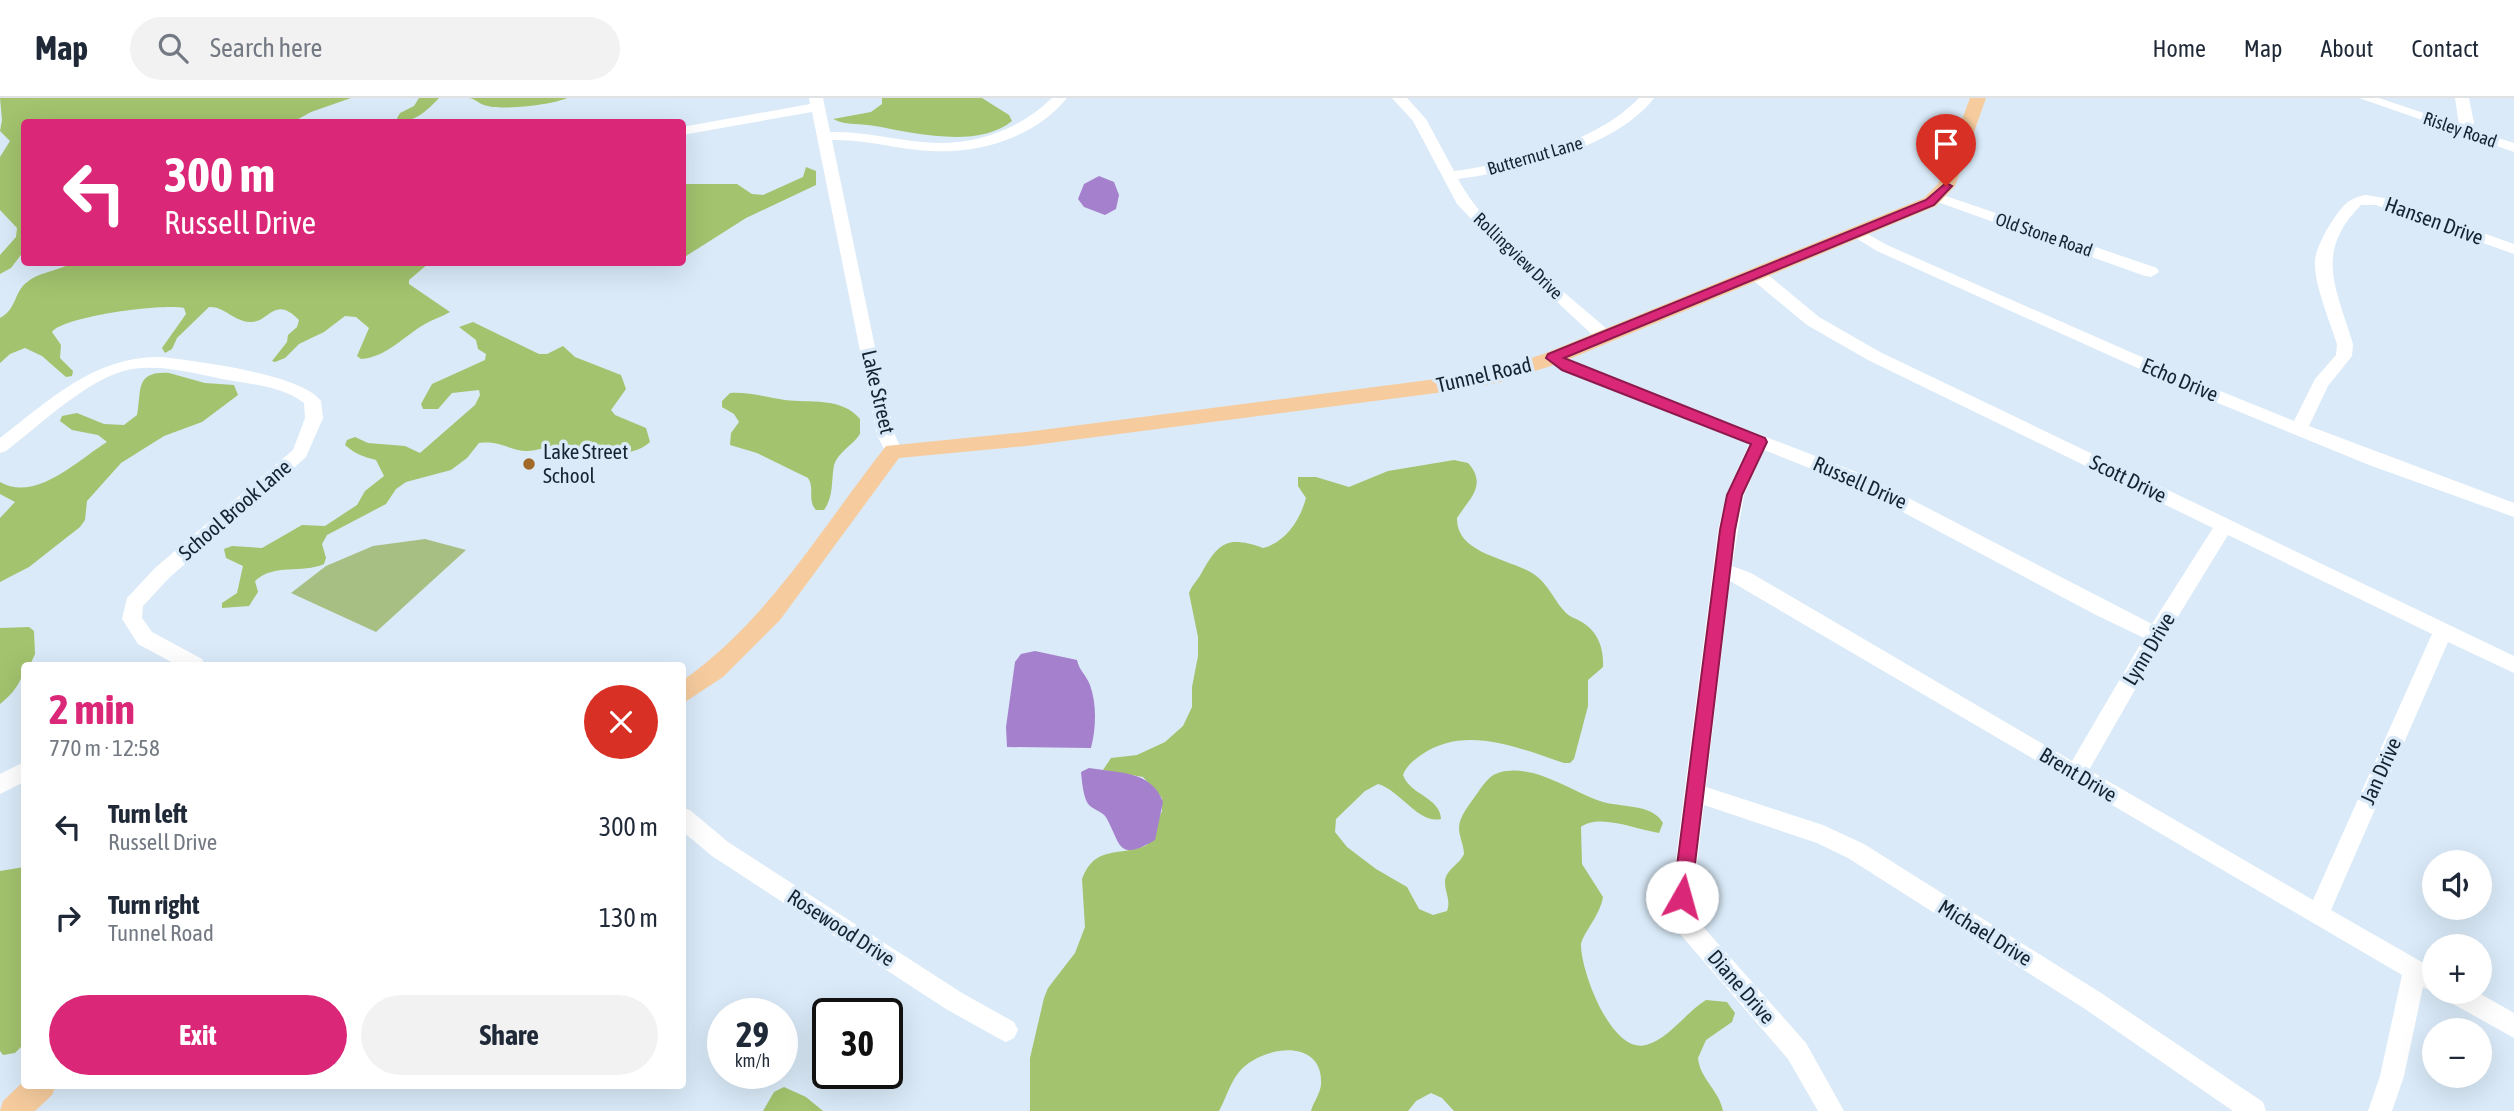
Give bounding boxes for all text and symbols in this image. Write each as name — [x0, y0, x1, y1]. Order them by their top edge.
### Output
search box — [130, 17, 620, 80]
text: Map — [35, 29, 88, 67]
icon: search — [154, 29, 192, 67]
text: Search here — [210, 33, 322, 63]
text: Home — [2152, 35, 2206, 62]
text: Map — [2244, 35, 2282, 62]
text: About — [2320, 35, 2373, 62]
text: Contact — [2411, 35, 2479, 62]
street label: Risley Road — [2421, 107, 2500, 152]
pin — [1916, 114, 1976, 186]
icon: arrive — [1927, 125, 1965, 163]
street label: Butternut Lane — [1485, 132, 1585, 179]
text: 300 m — [164, 146, 275, 202]
icon: left — [49, 147, 140, 238]
street label: Hansen Drive — [2382, 191, 2487, 249]
text: Russell Drive — [164, 204, 316, 241]
street label: Rollingview Drive — [1470, 208, 1567, 303]
street label: Old Stone Road — [1993, 208, 2095, 261]
street label: Lake Street — [858, 348, 900, 436]
street label: Tunnel Road — [1434, 351, 1534, 397]
street label: Echo Drive — [2139, 352, 2222, 406]
place label: Lake Street School — [543, 439, 628, 487]
street label: Scott Drive — [2086, 449, 2171, 507]
street label: Russell Drive — [1810, 451, 1911, 513]
street label: School Brook Lane — [173, 454, 295, 564]
marker: Lake Street School — [521, 456, 537, 472]
street label: Lynn Drive — [2117, 608, 2179, 689]
text: 2 min — [49, 685, 135, 733]
button: close — [584, 685, 658, 759]
street label: Jan Drive — [2355, 734, 2405, 808]
text: 770 m · 12:58 — [49, 735, 160, 761]
street label: Brent Drive — [2036, 742, 2121, 806]
text: Turn left — [108, 799, 188, 829]
icon: left — [49, 808, 87, 846]
text: 300 m — [599, 812, 658, 842]
text: Russell Drive — [108, 829, 217, 855]
map controls — [2422, 850, 2492, 1088]
button: sound — [2422, 850, 2492, 920]
position arrow — [1645, 860, 1719, 934]
street label: Rosewood Drive — [784, 884, 900, 971]
text: Turn right — [108, 890, 199, 920]
street label: Michael Drive — [1934, 894, 2037, 970]
icon: right — [49, 899, 87, 937]
text: 130 m — [599, 903, 658, 933]
text: Tunnel Road — [108, 920, 214, 946]
button: + — [2422, 934, 2492, 1004]
street label: Diane Drive — [1703, 945, 1780, 1028]
button: Exit — [49, 995, 347, 1075]
button: Share — [361, 995, 658, 1075]
speed limit sign: 30 — [812, 998, 903, 1089]
text: 29 — [736, 1014, 769, 1054]
button: − — [2422, 1018, 2492, 1088]
text: km/h — [735, 1050, 770, 1071]

